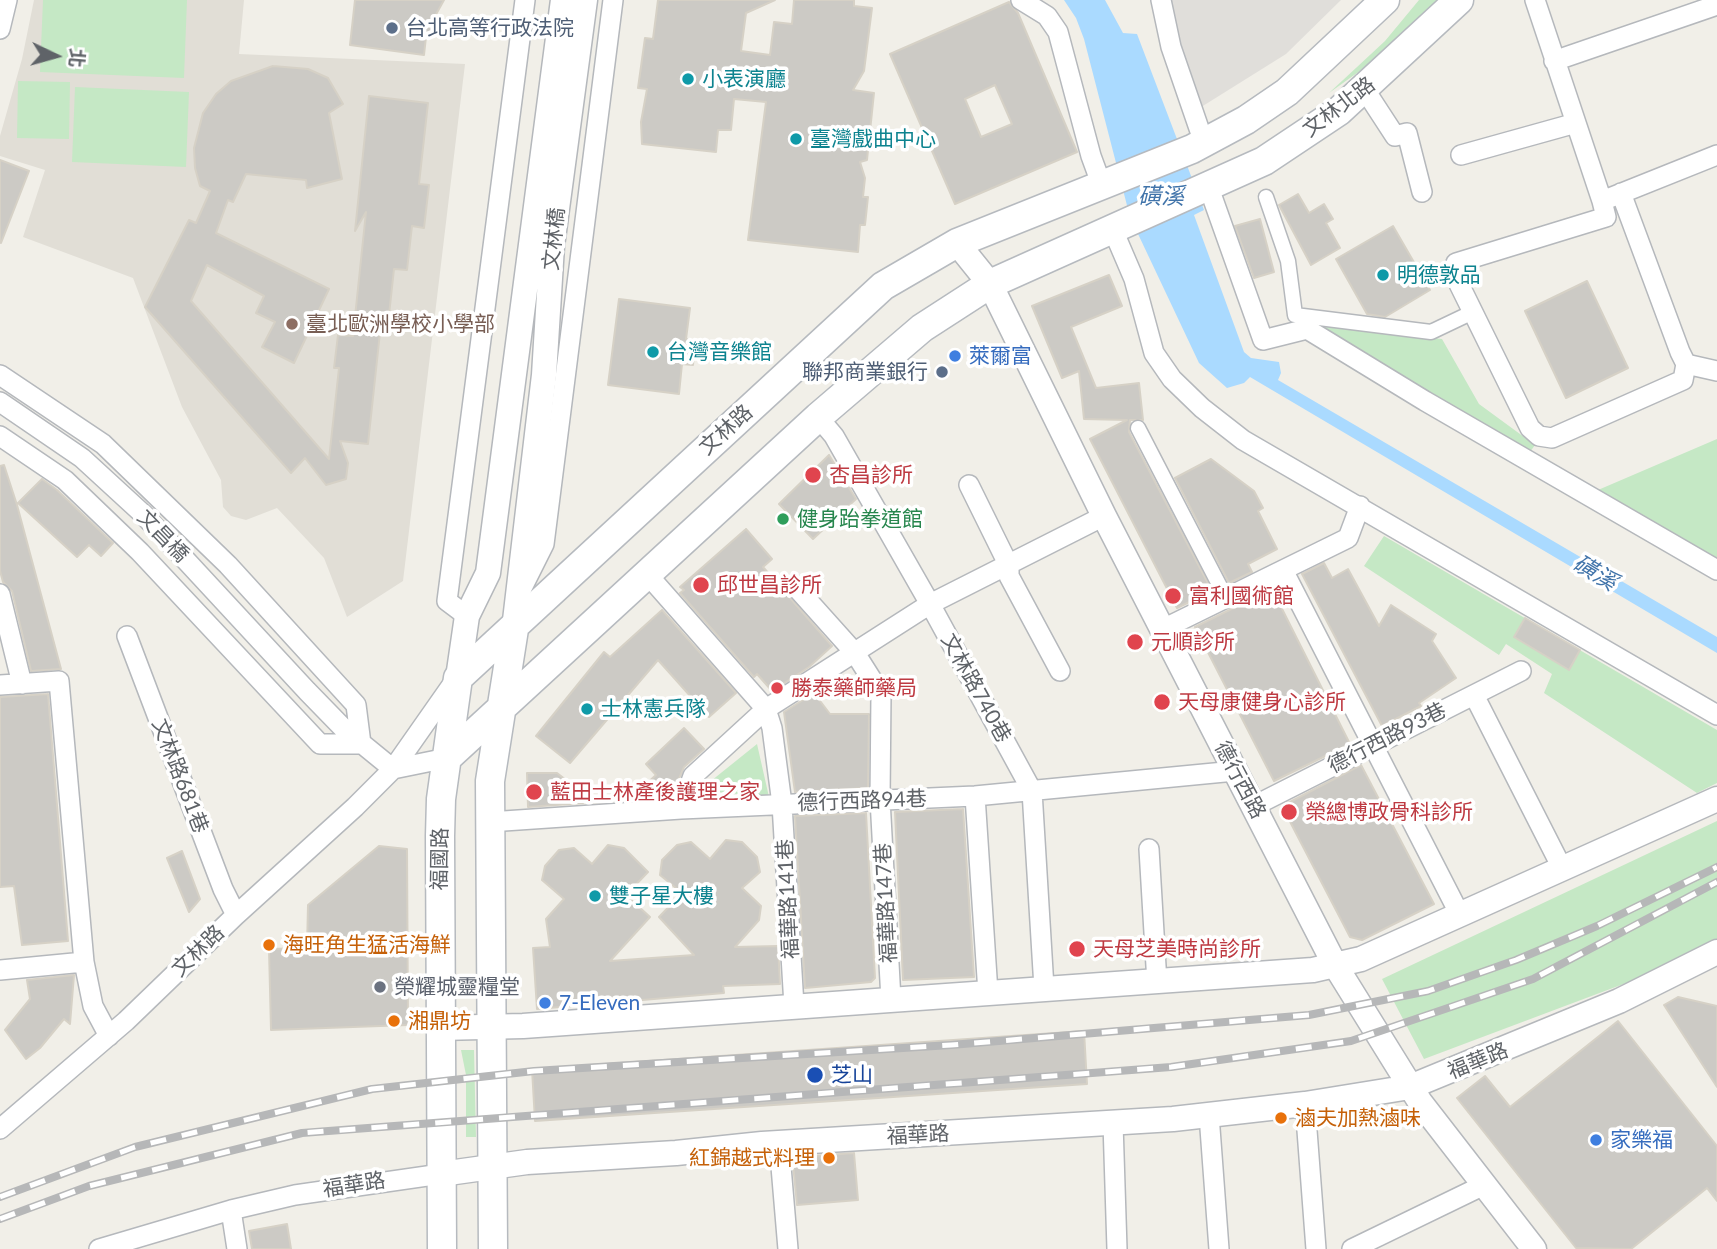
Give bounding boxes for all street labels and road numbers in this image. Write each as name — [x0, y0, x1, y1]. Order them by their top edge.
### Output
street label: 文林北路 — [1298, 72, 1380, 142]
street label: 文林橋 — [538, 206, 570, 272]
street label: 文林路 — [694, 400, 758, 460]
street label: 文昌橋 — [132, 505, 194, 567]
street label: 文林路740巷 — [936, 629, 1016, 747]
street label: 德行西路93巷 — [1324, 697, 1450, 779]
street label: 文林路681巷 — [147, 715, 213, 837]
street label: 德行西路 — [1209, 737, 1271, 823]
street label: 德行西路94巷 — [797, 786, 927, 816]
street label: 福國路 — [427, 827, 453, 891]
street label: 福華路141巷 — [772, 838, 804, 960]
street label: 福華路147巷 — [870, 842, 902, 964]
street label: 文林路 — [167, 920, 229, 982]
street label: 福華路 — [1444, 1038, 1512, 1084]
street label: 福華路 — [886, 1121, 950, 1149]
street label: 福華路 — [321, 1168, 387, 1202]

